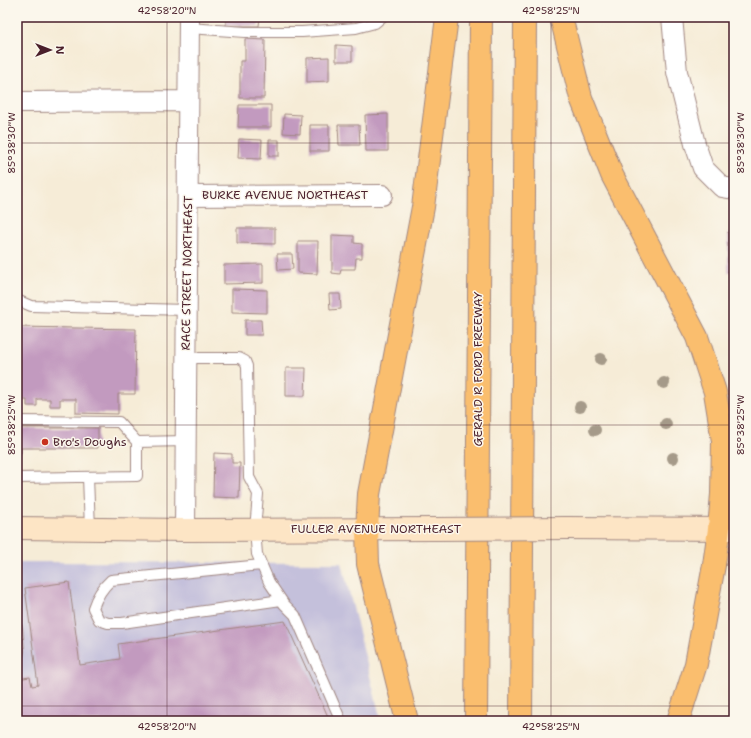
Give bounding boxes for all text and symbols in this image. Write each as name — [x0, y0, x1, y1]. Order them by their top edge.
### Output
text: 42°58'20"N — [138, 4, 196, 17]
text: 42°58'25"N — [522, 4, 580, 17]
north arrow — [30, 30, 70, 70]
text: N — [52, 46, 67, 55]
text: 85°38'30"W — [5, 112, 18, 174]
text: 85°38'30"W — [734, 112, 747, 174]
street label: BURKE AVENUE NORTHEAST — [202, 187, 369, 203]
street label: RACE STREET NORTHEAST — [178, 195, 196, 351]
street label: GERALD R FORD FREEWAY — [470, 291, 486, 447]
text: 85°38'25"W — [5, 394, 18, 455]
text: 85°38'25"W — [734, 394, 747, 455]
place label: Bro's Doughs — [53, 434, 127, 450]
marker: Bro's Doughs — [40, 437, 50, 447]
street label: FULLER AVENUE NORTHEAST — [291, 521, 462, 537]
text: 42°58'20"N — [138, 720, 196, 733]
text: 42°58'25"N — [522, 720, 580, 733]

